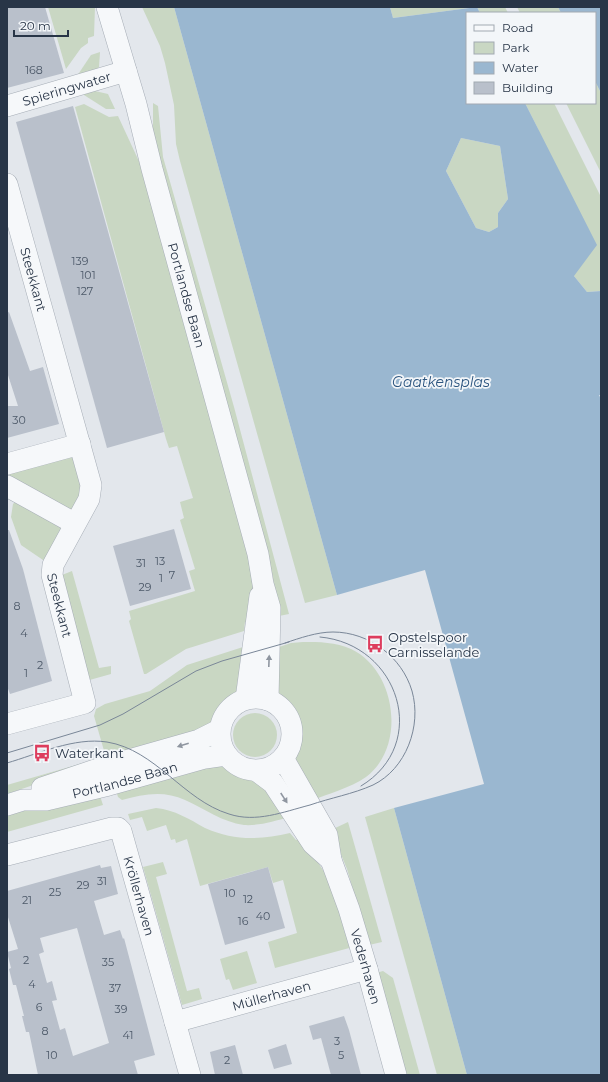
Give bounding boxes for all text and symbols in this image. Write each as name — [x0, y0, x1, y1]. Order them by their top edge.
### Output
scale bar — [14, 12, 68, 38]
legend — [466, 12, 596, 104]
text: 20 m — [20, 18, 51, 33]
text: Road — [502, 20, 533, 35]
text: Park — [502, 40, 530, 55]
text: Water — [502, 60, 539, 75]
house number: 168 — [25, 63, 43, 77]
street label: Spieringwater — [20, 68, 113, 109]
text: Building — [502, 80, 553, 95]
street label: Portlandse Baan — [165, 241, 209, 350]
street label: Steekkant — [17, 245, 50, 313]
house number: 139 — [72, 254, 89, 268]
house number: 101 — [80, 268, 96, 282]
house number: 127 — [77, 284, 93, 298]
water label: Gaatkensplas — [392, 373, 490, 391]
house number: 30 — [12, 413, 26, 427]
house number: 13 — [155, 554, 165, 568]
house number: 31 — [136, 556, 146, 570]
house number: 7 — [169, 568, 175, 582]
street label: Steekkant — [44, 571, 76, 639]
house number: 1 — [159, 571, 163, 585]
house number: 29 — [139, 580, 152, 594]
house number: 8 — [13, 599, 21, 613]
house number: 4 — [20, 626, 28, 640]
place label: Opstelspoor Carnisselande — [388, 629, 479, 660]
bus stop icon: Opstelspoor Carnisselande — [365, 634, 385, 654]
one-way arrow — [266, 654, 272, 667]
house number: 2 — [37, 658, 43, 672]
house number: 1 — [24, 666, 28, 680]
one-way arrow — [177, 742, 189, 748]
bus stop icon: Waterkant — [32, 743, 52, 763]
place label: Waterkant — [55, 745, 124, 761]
street label: Portlandse Baan — [70, 758, 179, 802]
one-way arrow — [280, 793, 287, 804]
street label: Kröllerhaven — [120, 854, 158, 938]
house number: 31 — [97, 874, 107, 888]
house number: 29 — [77, 878, 90, 892]
house number: 25 — [49, 885, 61, 899]
house number: 10 — [224, 886, 236, 900]
house number: 12 — [243, 892, 253, 906]
house number: 21 — [22, 893, 32, 907]
house number: 40 — [256, 909, 270, 923]
house number: 16 — [238, 914, 249, 928]
street label: Vederhaven — [347, 927, 384, 1006]
house number: 2 — [23, 953, 29, 967]
house number: 35 — [102, 955, 114, 969]
house number: 4 — [28, 977, 36, 991]
street label: Müllerhaven — [230, 977, 313, 1014]
house number: 37 — [109, 981, 121, 995]
house number: 6 — [36, 1000, 43, 1014]
house number: 39 — [115, 1002, 128, 1016]
house number: 8 — [41, 1024, 49, 1038]
house number: 41 — [123, 1028, 133, 1042]
house number: 3 — [334, 1034, 340, 1048]
house number: 10 — [46, 1048, 58, 1062]
house number: 5 — [338, 1048, 344, 1062]
house number: 2 — [224, 1053, 230, 1067]

